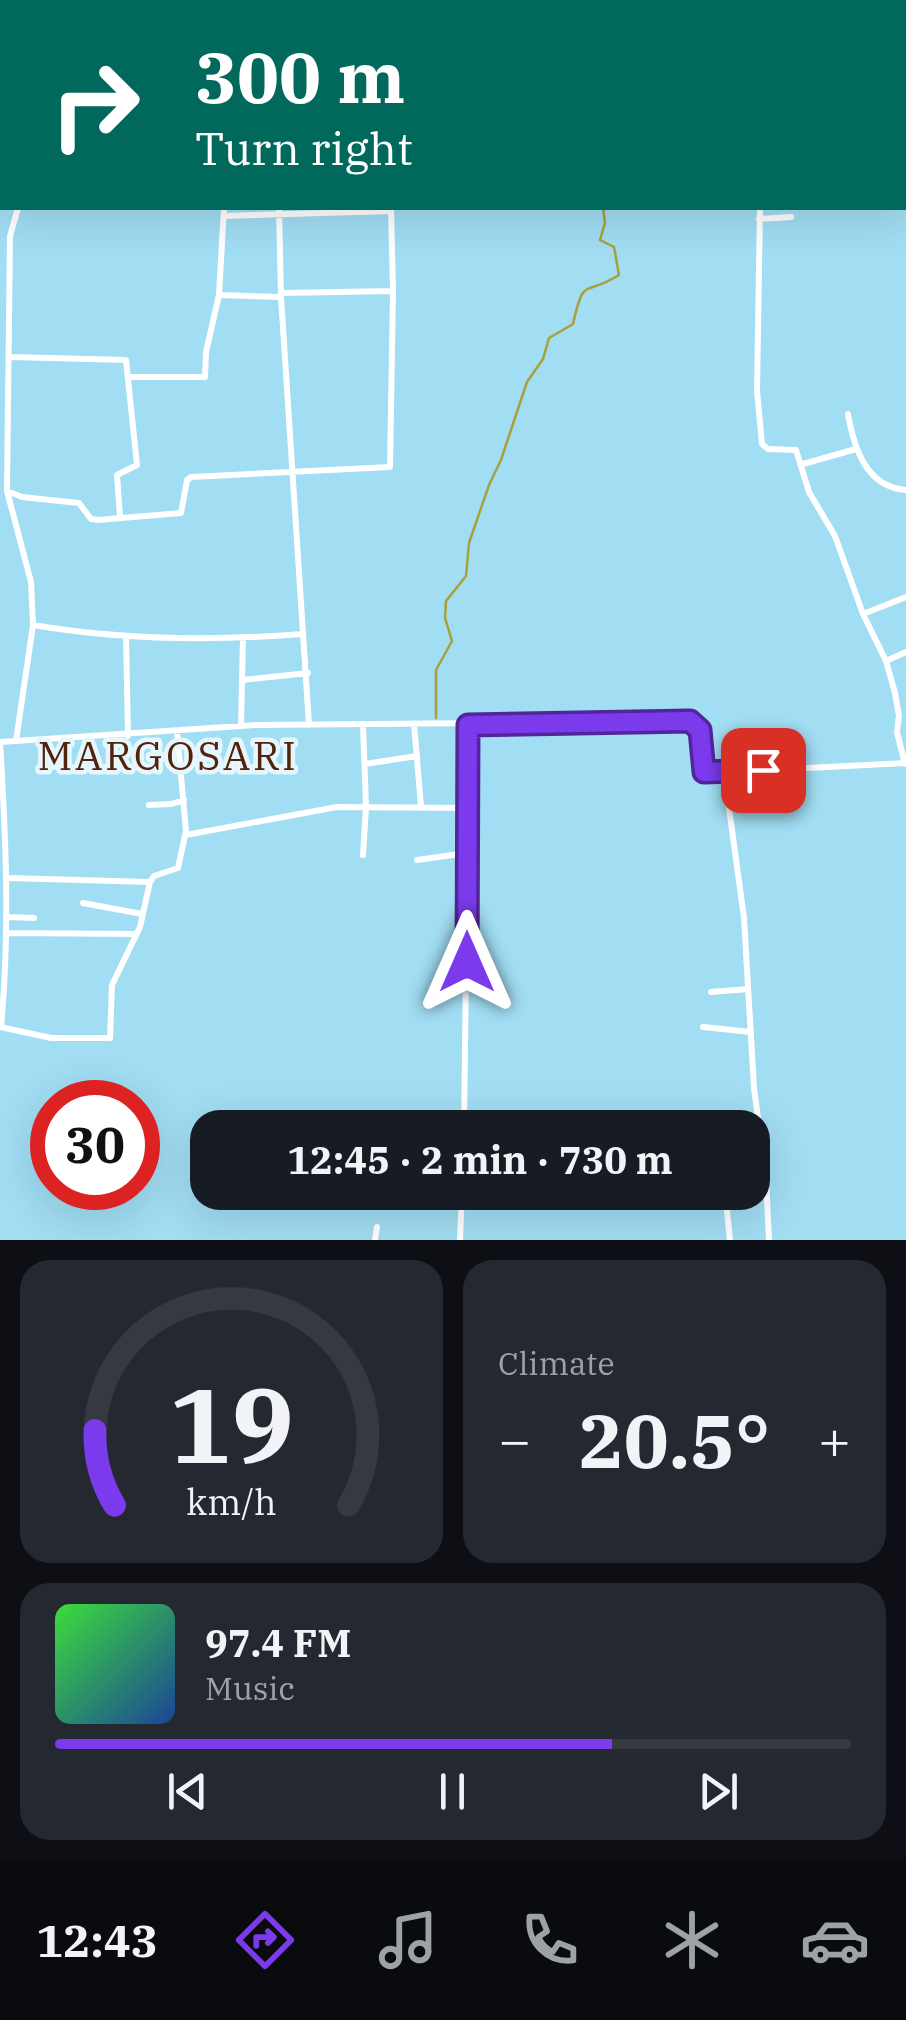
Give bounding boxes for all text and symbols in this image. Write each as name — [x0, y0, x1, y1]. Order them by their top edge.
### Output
text: 300 m — [195, 31, 405, 122]
icon: right — [30, 40, 160, 170]
text: Turn right — [195, 119, 413, 177]
pin — [721, 728, 806, 813]
district label: MARGOSARI — [38, 729, 298, 781]
icon: arrive — [736, 743, 791, 798]
position arrow — [415, 910, 519, 1014]
speed limit sign: 30 — [30, 1080, 160, 1210]
text: 12:45 · 2 min · 730 m — [287, 1135, 673, 1184]
text: Climate — [498, 1342, 615, 1384]
text: 19 — [169, 1356, 294, 1492]
text: 20.5° — [579, 1391, 770, 1489]
text: − — [498, 1404, 531, 1475]
text: + — [818, 1404, 851, 1475]
text: km/h — [186, 1478, 277, 1525]
text: 97.4 FM — [205, 1618, 351, 1667]
text: Music — [205, 1667, 295, 1709]
icon: previous — [160, 1764, 215, 1819]
icon: pause — [425, 1764, 480, 1819]
icon: next — [691, 1764, 746, 1819]
icon: directions — [230, 1905, 300, 1975]
icon: music — [373, 1905, 443, 1975]
icon: phone — [515, 1905, 585, 1975]
icon: climate — [657, 1905, 727, 1975]
icon: car — [800, 1905, 870, 1975]
text: 12:43 — [36, 1911, 158, 1969]

